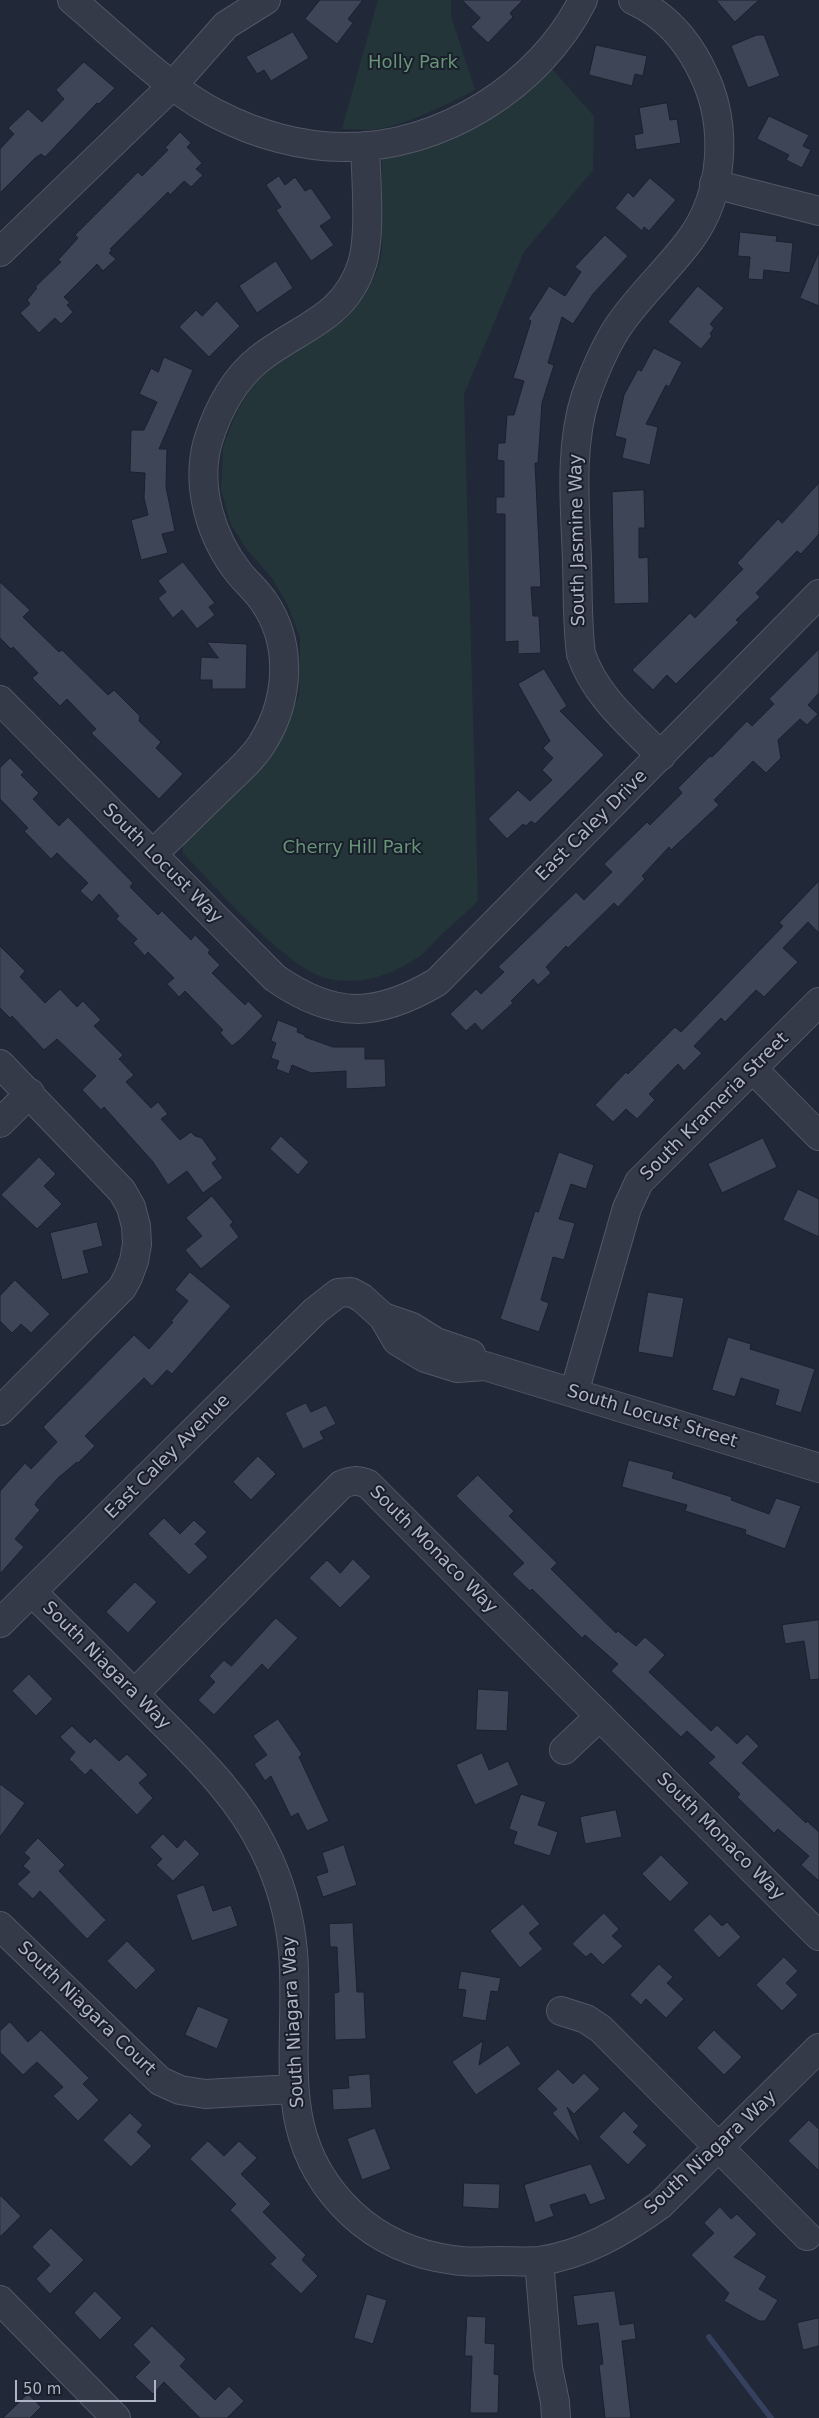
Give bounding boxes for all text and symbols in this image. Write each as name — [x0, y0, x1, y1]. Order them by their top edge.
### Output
park label: Holly Park — [368, 52, 458, 74]
street label: South Jasmine Way — [566, 453, 590, 627]
street label: East Caley Drive — [532, 766, 652, 886]
street label: South Locust Way — [98, 800, 226, 928]
park label: Cherry Hill Park — [282, 837, 422, 859]
street label: South Krameria Street — [636, 1028, 794, 1186]
street label: South Locust Street — [564, 1381, 740, 1453]
street label: East Caley Avenue — [101, 1390, 235, 1524]
street label: South Monaco Way — [365, 1482, 501, 1618]
street label: South Niagara Way — [37, 1597, 175, 1735]
street label: South Monaco Way — [652, 1769, 788, 1905]
street label: South Niagara Way — [279, 1935, 309, 2109]
street label: South Niagara Court — [12, 1937, 160, 2081]
street label: South Niagara Way — [641, 2086, 781, 2220]
scale bar — [18, 2370, 159, 2402]
text: 50 m — [23, 2380, 61, 2398]

